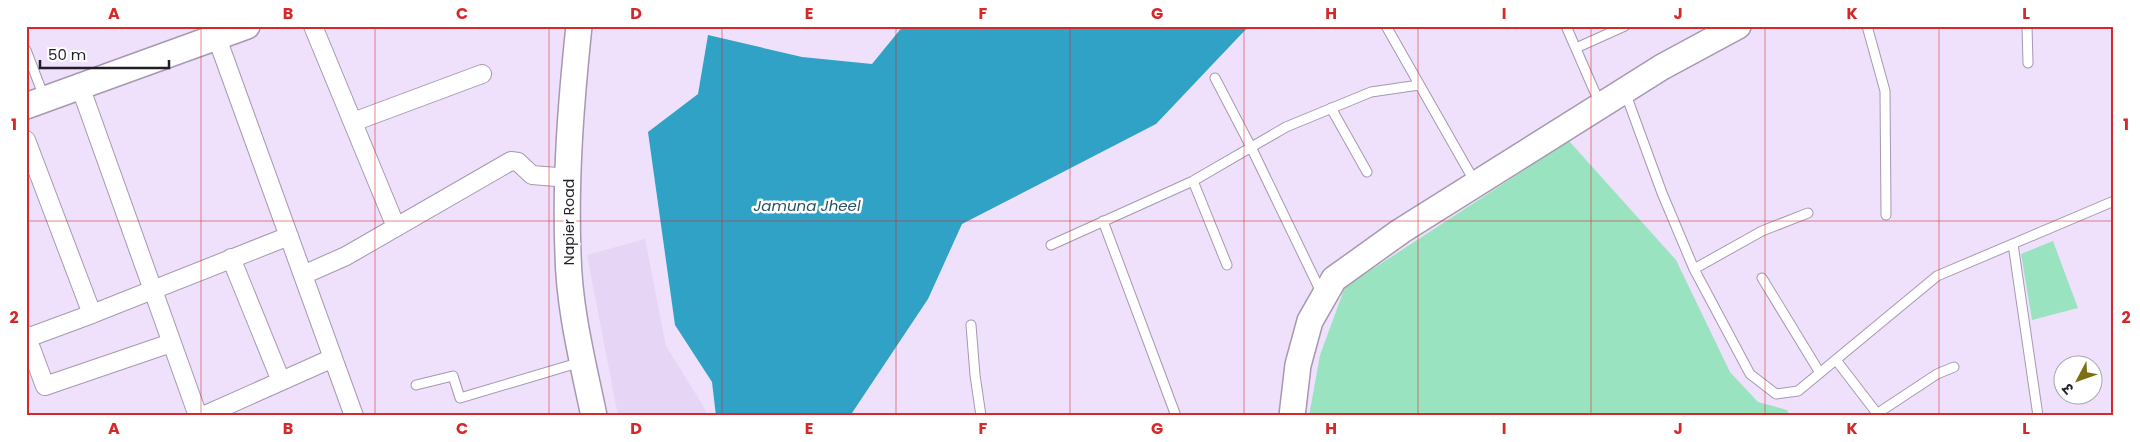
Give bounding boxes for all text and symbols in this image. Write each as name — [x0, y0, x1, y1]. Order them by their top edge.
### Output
text: A — [108, 2, 120, 25]
text: B — [283, 2, 293, 25]
text: C — [456, 2, 468, 25]
text: D — [630, 2, 642, 25]
text: E — [805, 2, 813, 25]
text: F — [979, 2, 988, 25]
text: G — [1151, 2, 1163, 25]
text: H — [1325, 2, 1337, 25]
text: I — [1502, 2, 1506, 25]
text: J — [1673, 2, 1683, 25]
text: K — [1846, 2, 1858, 25]
text: L — [2022, 2, 2030, 25]
scale bar — [40, 38, 169, 70]
text: 50 m — [48, 44, 86, 65]
text: 1 — [11, 113, 17, 136]
text: 1 — [2123, 113, 2129, 136]
street label: Napier Road — [559, 179, 579, 265]
water label: Jamuna Jheel — [753, 195, 861, 216]
text: 2 — [9, 306, 19, 329]
text: 2 — [2121, 306, 2131, 329]
north arrow — [2052, 354, 2102, 404]
text: उ — [2057, 378, 2079, 399]
text: A — [108, 417, 120, 440]
text: B — [283, 417, 293, 440]
text: C — [456, 417, 468, 440]
text: D — [630, 417, 642, 440]
text: E — [805, 417, 813, 440]
text: F — [979, 417, 988, 440]
text: G — [1151, 417, 1163, 440]
text: H — [1325, 417, 1337, 440]
text: I — [1502, 417, 1506, 440]
text: J — [1673, 417, 1683, 440]
text: K — [1846, 417, 1858, 440]
text: L — [2022, 417, 2030, 440]

